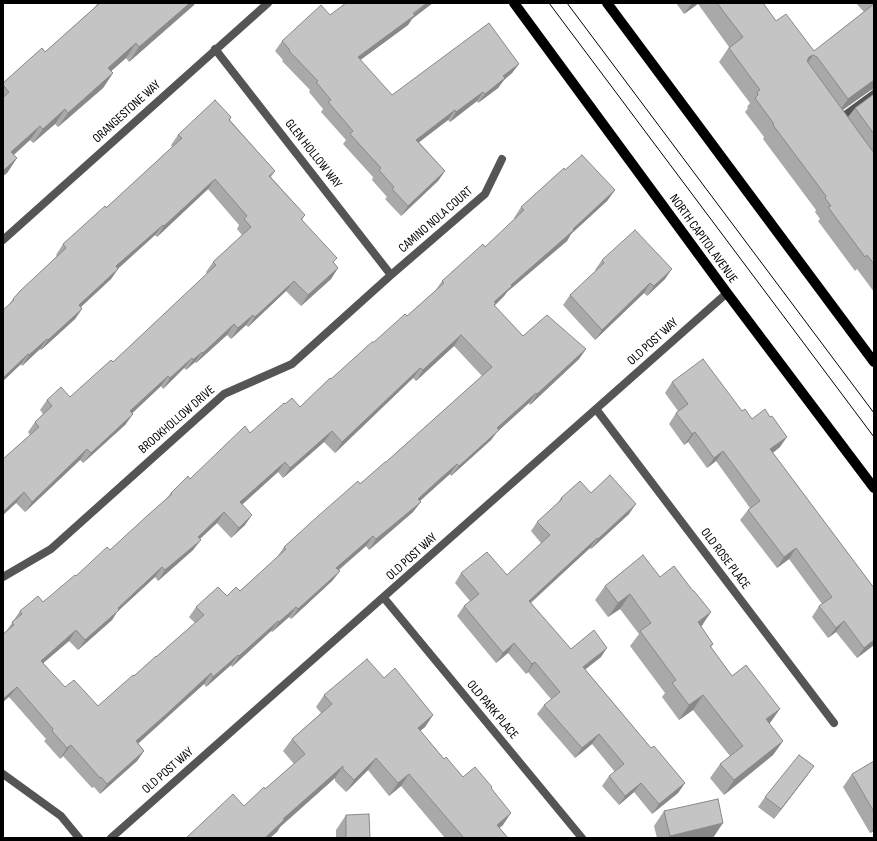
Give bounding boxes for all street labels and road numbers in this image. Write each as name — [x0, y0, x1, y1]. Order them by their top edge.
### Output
street label: ORANGESTONE WAY — [90, 77, 164, 147]
street label: GLEN HOLLOW WAY — [281, 116, 345, 192]
street label: CAMINO NOLA COURT — [396, 184, 476, 256]
street label: NORTH CAPITOL AVENUE — [666, 192, 740, 286]
street label: OLD POST WAY — [624, 315, 682, 369]
street label: BROOKHOLLOW DRIVE — [136, 383, 218, 457]
street label: OLD ROSE PLACE — [697, 525, 753, 593]
street label: OLD POST WAY — [383, 530, 441, 584]
street label: OLD PARK PLACE — [463, 677, 521, 743]
street label: OLD POST WAY — [139, 744, 197, 798]

